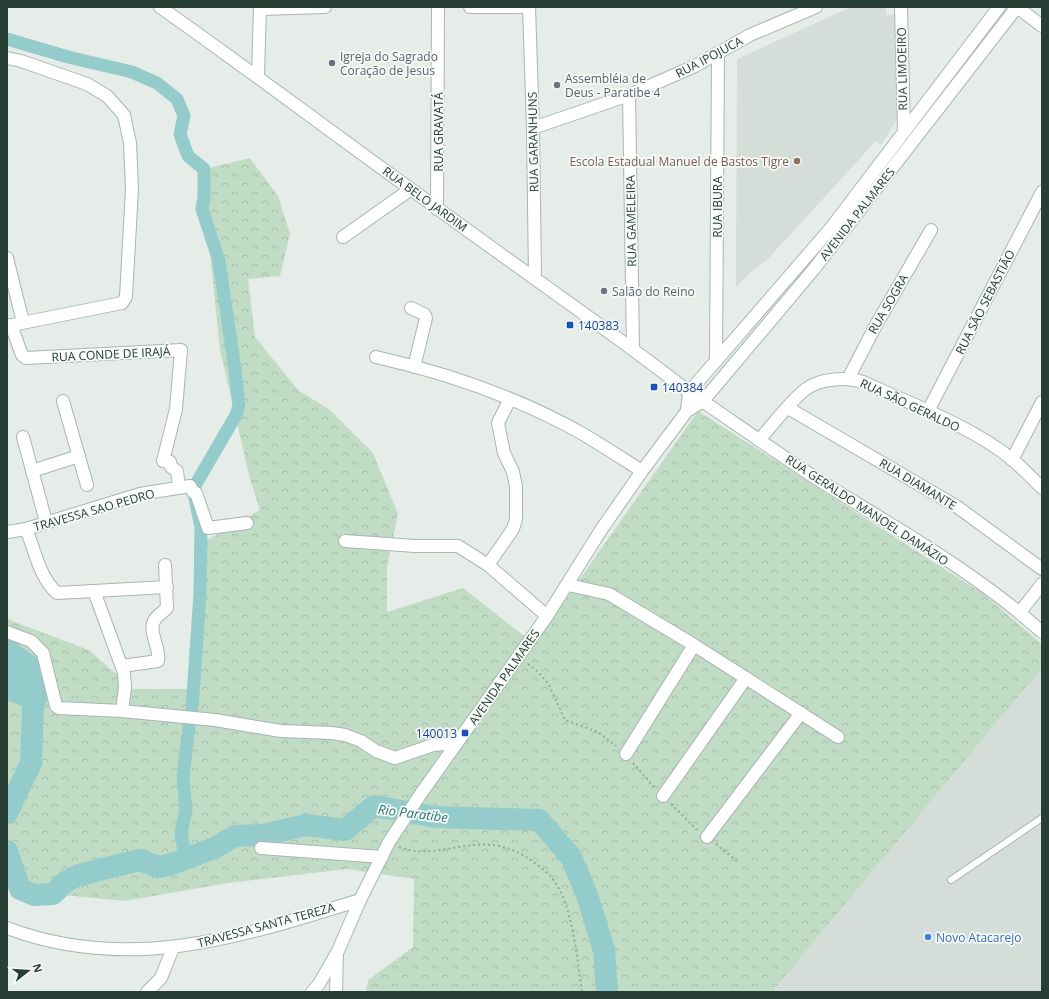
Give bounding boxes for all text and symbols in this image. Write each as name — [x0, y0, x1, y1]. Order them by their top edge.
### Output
street label: RUA LIMOEIRO — [893, 27, 911, 111]
street label: RUA IPOJUCA — [672, 32, 746, 82]
place label: Igreja do Sagrado Coração de Jesus — [340, 48, 438, 79]
marker: Igreja do Sagrado Coração de Jesus — [327, 58, 337, 68]
place label: Assembléia de Deus - Paratibe 4 — [565, 70, 661, 101]
marker: Assembléia de Deus - Paratibe 4 — [552, 80, 562, 90]
street label: RUA GRAVATÁ — [430, 92, 447, 172]
street label: RUA GARANHUNS — [524, 92, 542, 192]
place label: Escola Estadual Manuel de Bastos Tigre — [569, 153, 789, 170]
marker: Escola Estadual Manuel de Bastos Tigre — [792, 156, 802, 166]
street label: RUA BELO JARDIM — [379, 162, 471, 236]
street label: AVENIDA PALMARES — [815, 164, 899, 264]
street label: RUA GAMELEIRA — [622, 174, 640, 267]
street label: RUA IBURA — [709, 176, 726, 238]
street label: RUA SÃO SEBASTIÃO — [951, 247, 1019, 357]
street label: RUA SOGRA — [864, 271, 912, 337]
place label: Salão do Reino — [612, 283, 695, 300]
marker: Salão do Reino — [599, 286, 609, 296]
place label: 140383 — [578, 317, 619, 334]
marker: 140383 — [565, 320, 575, 330]
street label: RUA CONDE DE IRAJÁ — [51, 342, 171, 366]
street label: RUA SÃO GERALDO — [857, 374, 963, 436]
place label: 140384 — [662, 379, 703, 396]
marker: 140384 — [649, 382, 659, 392]
street label: RUA GERALDO MANOEL DAMÁZIO — [782, 451, 952, 569]
street label: RUA DIAMANTE — [876, 454, 960, 514]
street label: TRAVESSA SAO PEDRO — [31, 485, 157, 535]
street label: AVENIDA PALMARES — [465, 626, 543, 728]
place label: 140013 — [416, 725, 457, 742]
marker: 140013 — [460, 728, 470, 738]
water label: Rio Paratibe — [377, 800, 449, 826]
street label: TRAVESSA SANTA TEREZA — [195, 898, 337, 952]
place label: Novo Atacarejo — [936, 929, 1021, 946]
marker: Novo Atacarejo — [923, 932, 933, 942]
north arrow — [8, 951, 48, 991]
text: N — [30, 961, 47, 974]

